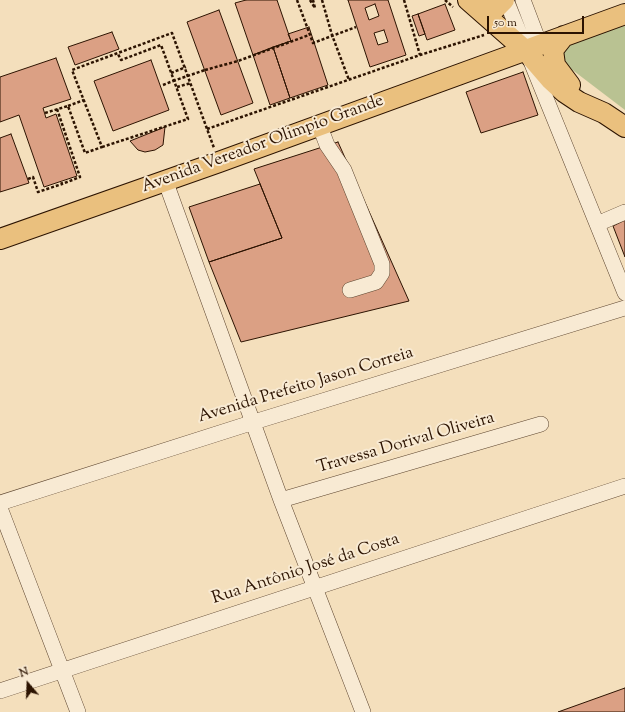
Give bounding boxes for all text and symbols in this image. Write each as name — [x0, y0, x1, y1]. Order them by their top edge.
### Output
scale bar — [489, 8, 586, 34]
text: 50 m — [494, 14, 517, 32]
street label: Avenida Vereador Olimpio Grande — [139, 92, 387, 198]
street label: Avenida Prefeito Jason Correia — [196, 344, 416, 428]
street label: Travessa Dorival Oliveira — [315, 409, 497, 479]
street label: Rua Antônio José da Costa — [210, 530, 402, 610]
north arrow — [8, 664, 48, 704]
text: N — [17, 664, 31, 682]

